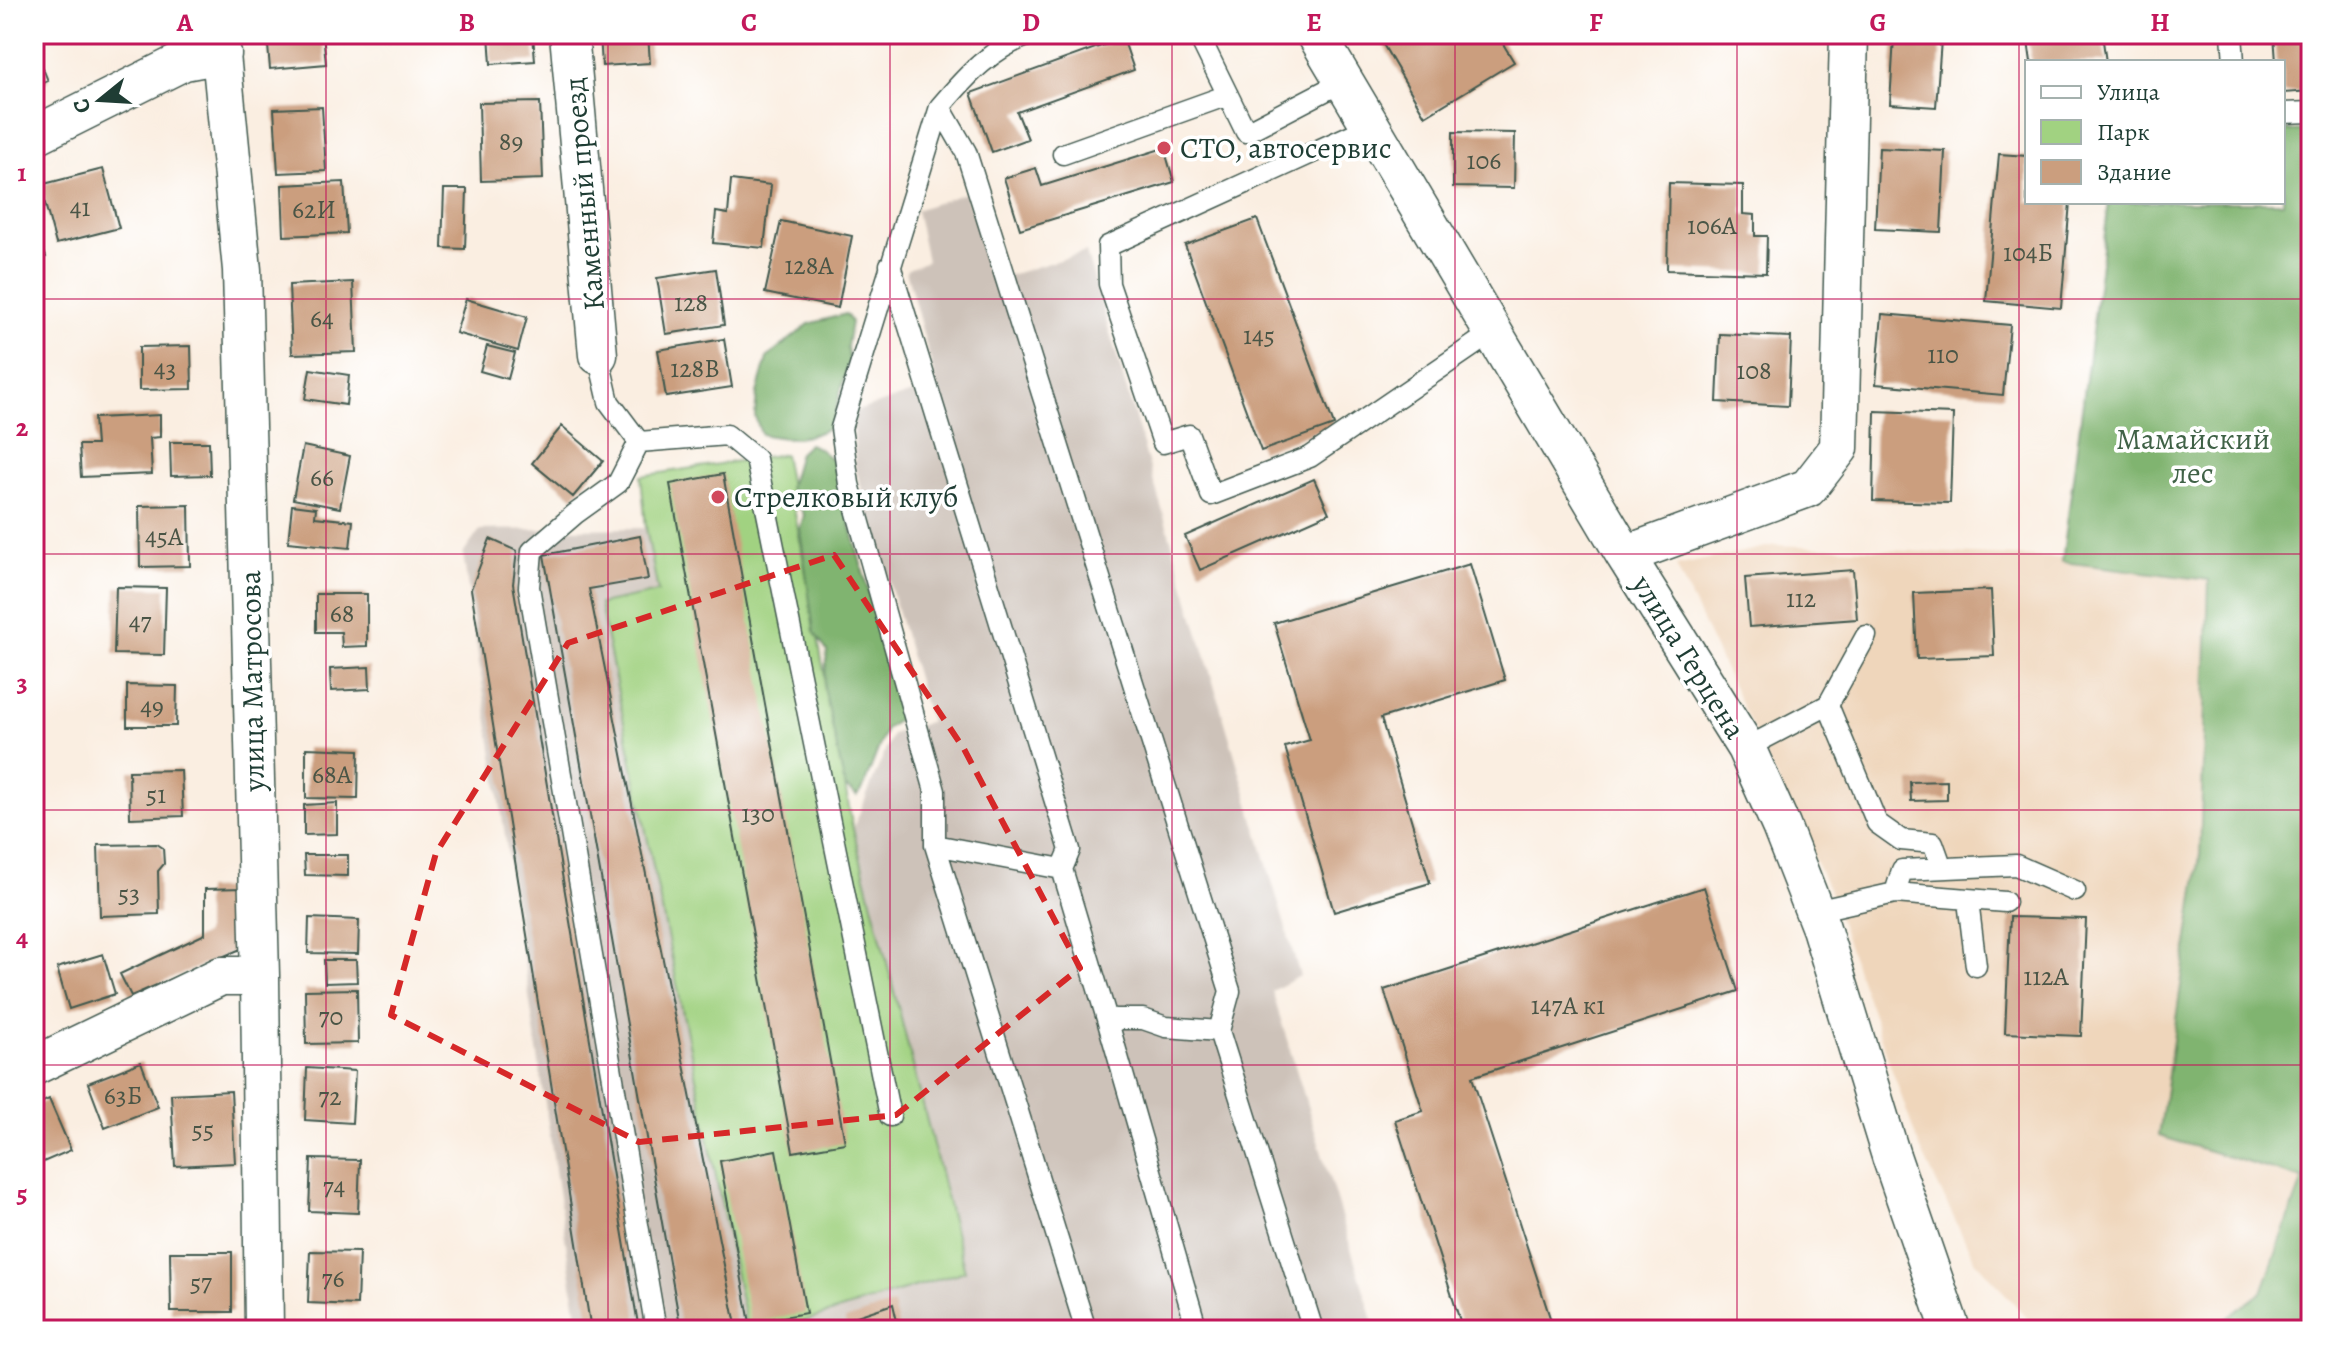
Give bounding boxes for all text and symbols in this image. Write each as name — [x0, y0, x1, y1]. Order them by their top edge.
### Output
text: A — [176, 5, 194, 40]
text: B — [459, 5, 475, 40]
text: C — [741, 5, 757, 40]
text: D — [1022, 5, 1040, 40]
text: E — [1306, 5, 1322, 40]
text: F — [1589, 5, 1603, 40]
text: G — [1869, 5, 1887, 40]
text: H — [2150, 5, 2170, 40]
north arrow — [60, 60, 140, 140]
legend — [2025, 60, 2285, 204]
street label: Каменный проезд — [554, 76, 614, 312]
text: Улица — [2097, 76, 2160, 108]
text: С — [66, 95, 98, 117]
text: Парк — [2097, 116, 2150, 148]
house number: 89 — [499, 124, 523, 159]
place label: СТО, автосервис — [1180, 128, 1392, 168]
marker: СТО, автосервис — [1155, 139, 1173, 157]
house number: 106 — [1467, 143, 1501, 178]
text: 1 — [17, 155, 27, 190]
text: Здание — [2097, 156, 2172, 188]
house number: 41 — [70, 190, 90, 225]
house number: 62И — [292, 192, 336, 227]
house number: 106А — [1687, 208, 1738, 243]
house number: 104Б — [2003, 235, 2053, 270]
house number: 128А — [784, 248, 834, 283]
house number: 128 — [674, 285, 708, 320]
house number: 64 — [310, 301, 334, 336]
house number: 145 — [1243, 318, 1275, 353]
house number: 110 — [1927, 337, 1959, 372]
house number: 43 — [154, 351, 176, 386]
house number: 128В — [670, 351, 720, 386]
house number: 108 — [1736, 353, 1772, 388]
text: 2 — [16, 410, 29, 445]
park label: Мамайский лес — [2116, 419, 2270, 493]
house number: 66 — [310, 460, 334, 495]
place label: Стрелковый клуб — [734, 477, 958, 517]
marker: Стрелковый клуб — [709, 488, 727, 506]
house number: 45А — [145, 519, 184, 554]
street label: улица Герцена — [1622, 567, 1755, 747]
street label: улица Матросова — [230, 570, 274, 793]
house number: 112 — [1786, 581, 1816, 616]
house number: 68 — [330, 596, 354, 631]
house number: 47 — [129, 604, 151, 639]
text: 3 — [16, 665, 28, 700]
house number: 49 — [140, 689, 164, 724]
house number: 68А — [312, 757, 353, 792]
house number: 51 — [146, 777, 166, 812]
house number: 130 — [741, 796, 775, 831]
house number: 53 — [118, 876, 140, 911]
text: 4 — [16, 920, 28, 955]
house number: 112А — [2023, 959, 2069, 994]
house number: 147А к1 — [1531, 988, 1605, 1023]
house number: 70 — [319, 999, 343, 1034]
house number: 63Б — [104, 1078, 142, 1113]
house number: 72 — [318, 1079, 342, 1114]
house number: 55 — [192, 1112, 214, 1147]
house number: 74 — [323, 1169, 346, 1204]
text: 5 — [16, 1176, 28, 1211]
house number: 76 — [322, 1261, 344, 1296]
house number: 57 — [190, 1265, 212, 1300]

